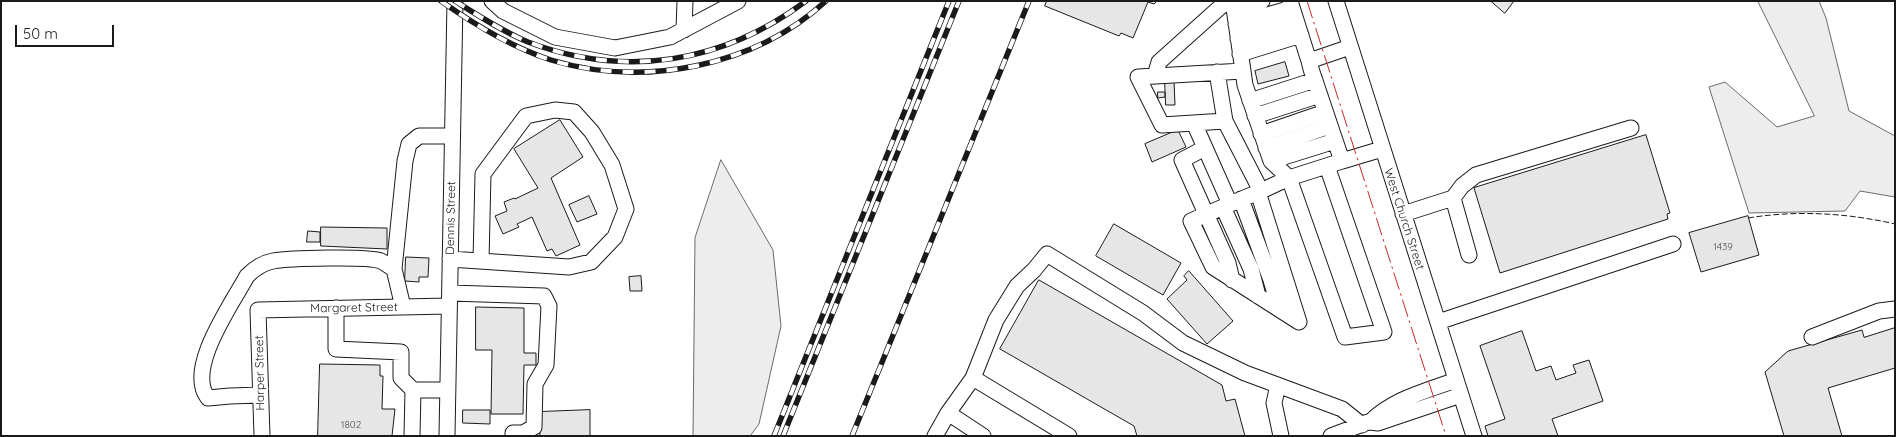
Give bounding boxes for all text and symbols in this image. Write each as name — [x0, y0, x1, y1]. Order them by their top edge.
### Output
scale bar — [18, 15, 116, 47]
text: 50 m — [23, 24, 58, 43]
street label: West Church Street — [1381, 166, 1427, 272]
street label: Dennis Street — [443, 181, 459, 255]
house number: 1439 — [1713, 241, 1733, 253]
street label: Margaret Street — [310, 300, 398, 316]
street label: Harper Street — [252, 335, 268, 411]
house number: 1802 — [341, 419, 361, 431]

